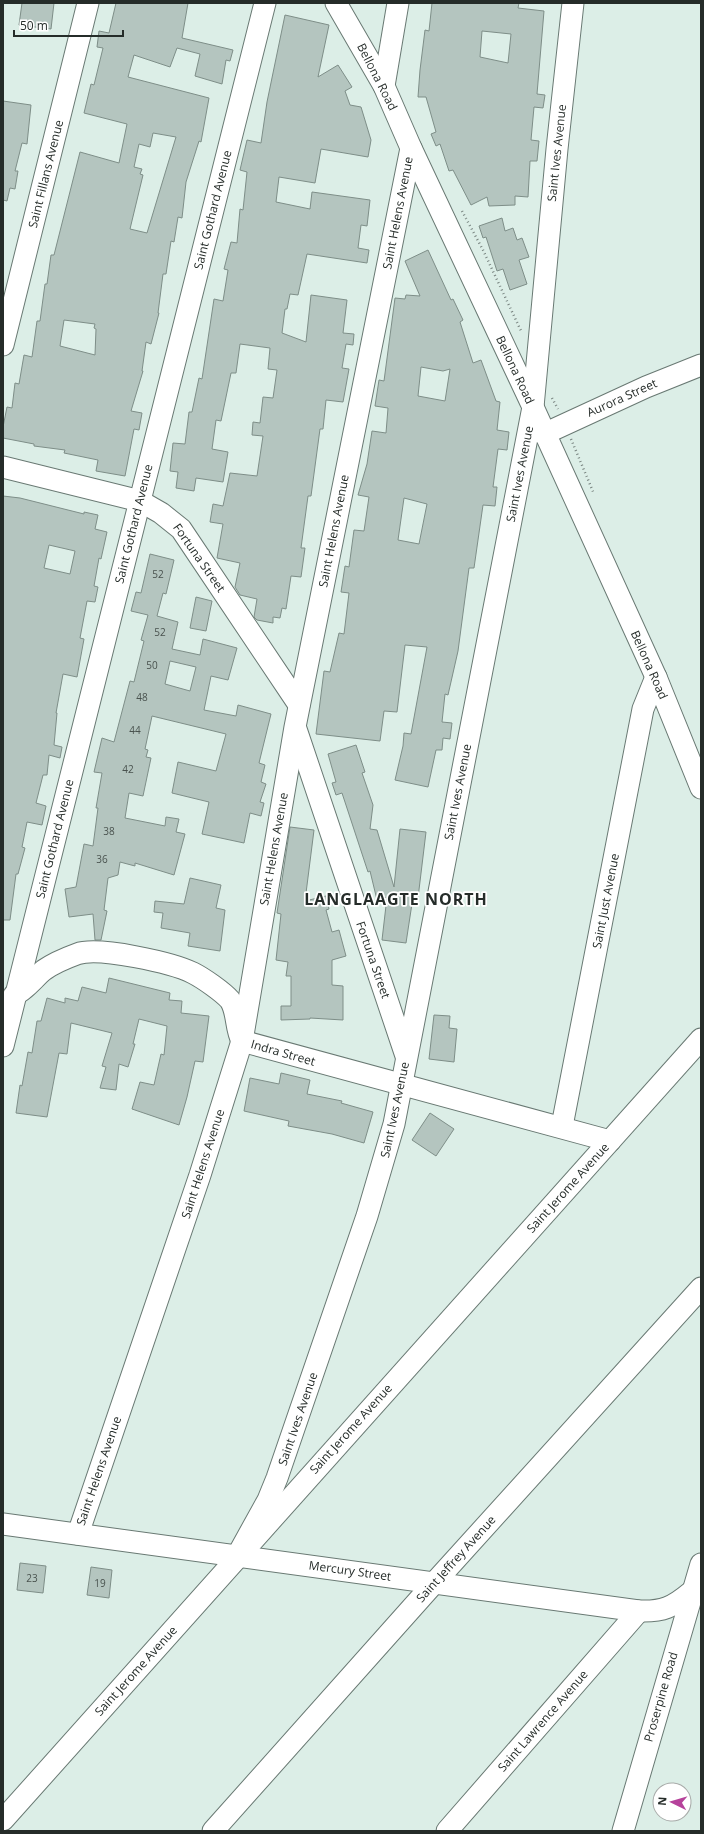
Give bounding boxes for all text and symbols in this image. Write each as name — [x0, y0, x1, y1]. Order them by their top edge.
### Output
scale bar — [14, 12, 123, 38]
text: 50 m — [20, 17, 48, 34]
street label: Bellona Road — [353, 40, 402, 113]
street label: Saint Ives Avenue — [543, 103, 570, 202]
street label: Saint Fillans Avenue — [24, 118, 67, 230]
street label: Saint Gothard Avenue — [189, 148, 236, 271]
street label: Saint Helens Avenue — [378, 155, 417, 271]
street label: Bellona Road — [492, 333, 539, 407]
street label: Aurora Street — [584, 374, 660, 421]
street label: Saint Ives Avenue — [502, 424, 537, 523]
street label: Saint Gothard Avenue — [110, 462, 157, 585]
street label: Saint Helens Avenue — [314, 473, 353, 589]
street label: Fortuna Street — [169, 520, 229, 596]
house number: 52 — [152, 567, 164, 581]
house number: 52 — [154, 625, 166, 639]
street label: Bellona Road — [627, 628, 672, 702]
house number: 50 — [146, 658, 158, 672]
house number: 48 — [136, 690, 148, 704]
house number: 44 — [129, 723, 141, 737]
street label: Saint Ives Avenue — [440, 742, 475, 841]
house number: 42 — [122, 762, 134, 776]
street label: Saint Gothard Avenue — [31, 777, 78, 900]
street label: Saint Helens Avenue — [255, 791, 292, 907]
house number: 38 — [103, 824, 115, 838]
house number: 36 — [96, 852, 108, 866]
street label: Saint Just Avenue — [588, 852, 623, 950]
district label: LANGLAAGTE NORTH — [304, 888, 488, 910]
street label: Fortuna Street — [352, 919, 395, 1001]
street label: Indra Street — [249, 1035, 317, 1070]
street label: Saint Ives Avenue — [376, 1060, 413, 1159]
street label: Saint Helens Avenue — [177, 1107, 228, 1221]
street label: Saint Jerome Avenue — [523, 1139, 613, 1236]
street label: Saint Ives Avenue — [274, 1370, 322, 1468]
street label: Saint Jerome Avenue — [306, 1380, 396, 1477]
street label: Saint Helens Avenue — [72, 1414, 125, 1528]
street label: Saint Jeffrey Avenue — [412, 1511, 499, 1606]
street label: Mercury Street — [308, 1556, 392, 1585]
house number: 23 — [26, 1571, 38, 1585]
house number: 19 — [94, 1576, 106, 1590]
street label: Saint Jerome Avenue — [91, 1622, 181, 1719]
street label: Proserpine Road — [640, 1650, 681, 1744]
street label: Saint Lawrence Avenue — [494, 1666, 592, 1775]
north arrow — [652, 1782, 692, 1822]
text: N — [654, 1796, 669, 1806]

